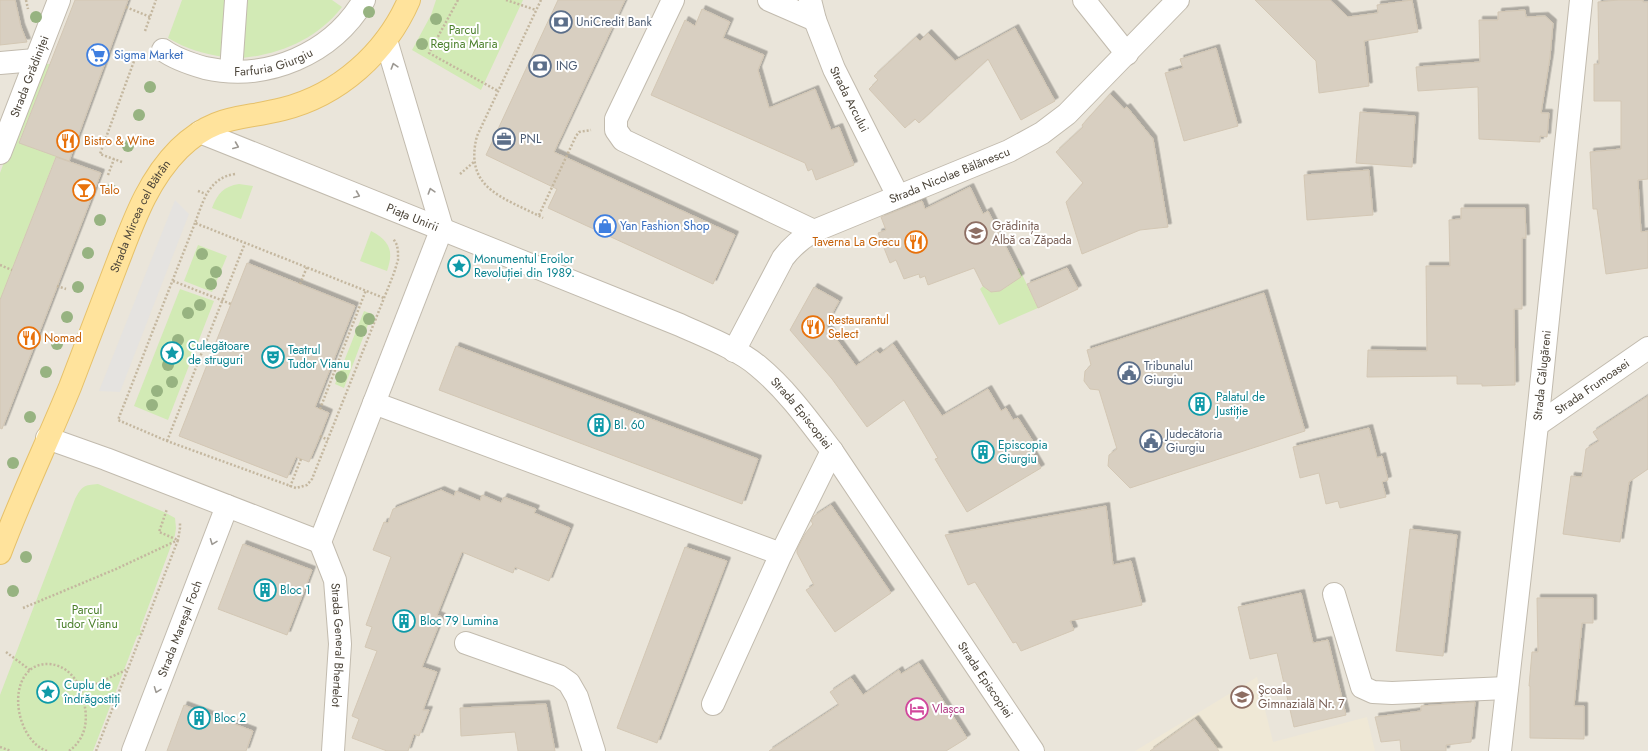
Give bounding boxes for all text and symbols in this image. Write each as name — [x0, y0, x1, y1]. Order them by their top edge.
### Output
bank icon: UniCredit Bank — [548, 9, 574, 35]
place label: UniCredit Bank — [576, 13, 652, 31]
park label: Parcul Regina Maria — [430, 21, 498, 53]
street label: Strada Grădiniței — [6, 33, 53, 120]
supermarket icon: Sigma Market — [85, 42, 111, 68]
street label: Farfuria Giurgiu — [234, 44, 316, 81]
place label: Sigma Market — [114, 46, 183, 64]
bank icon: ING — [527, 53, 553, 79]
place label: ING — [556, 57, 578, 75]
one-way arrow — [390, 63, 399, 70]
street label: Strada Arcului — [825, 63, 873, 135]
office icon: PNL — [491, 126, 517, 152]
restaurant icon: Bistro & Wine — [55, 128, 81, 154]
place label: PNL — [520, 130, 542, 148]
place label: Bistro & Wine — [84, 132, 155, 150]
one-way arrow — [233, 142, 240, 150]
street label: Strada Nicolae Bălănescu — [886, 143, 1013, 208]
street label: Strada Mircea cel Bătrân — [105, 156, 175, 275]
bar icon: Talo — [71, 177, 97, 203]
place label: Talo — [100, 181, 120, 199]
one-way arrow — [427, 188, 436, 195]
one-way arrow — [354, 190, 361, 198]
street label: Piața Unirii — [384, 199, 441, 236]
shop icon: Yan Fashion Shop — [592, 213, 618, 239]
place label: Yan Fashion Shop — [620, 217, 710, 235]
place label: Grădinița Albă ca Zăpada — [992, 217, 1072, 249]
school or university icon: Grădinița Albă ca Zăpada — [963, 220, 989, 246]
restaurant icon: Taverna La Grecu — [903, 229, 929, 255]
place label: Taverna La Grecu — [813, 233, 900, 251]
place label: Monumentul Eroilor Revoluției din 1989. — [474, 250, 575, 282]
place icon: Monumentul Eroilor Revoluției din 1989. — [446, 253, 472, 279]
place label: Restaurantul Select — [828, 311, 889, 343]
restaurant icon: Restaurantul Select — [800, 314, 826, 340]
restaurant icon: Nomad — [16, 325, 42, 351]
place label: Nomad — [44, 329, 82, 347]
street label: Strada Călugăreni — [1529, 329, 1556, 422]
place label: Culegătoare de struguri — [188, 337, 249, 369]
place icon: Culegătoare de struguri — [159, 340, 185, 366]
place label: Teatrul Tudor Vianu — [288, 341, 349, 373]
theatre icon: Teatrul Tudor Vianu — [260, 344, 286, 370]
street label: Strada Frumoasei — [1551, 354, 1633, 419]
place label: Tribunalul Giurgiu — [1144, 357, 1193, 389]
public building icon: Tribunalul Giurgiu — [1116, 360, 1142, 386]
street label: Strada Episcopiei — [766, 373, 837, 453]
place label: Palatul de Justiție — [1214, 388, 1265, 420]
building icon: Palatul de Justiție — [1187, 391, 1213, 417]
building icon: Bl. 60 — [586, 412, 612, 438]
place label: Bl. 60 — [614, 416, 645, 434]
place label: Judecătoria Giurgiu — [1164, 425, 1222, 457]
public building icon: Judecătoria Giurgiu — [1138, 428, 1164, 454]
place label: Episcopia Giurgiu — [998, 436, 1048, 468]
building icon: Episcopia Giurgiu — [970, 439, 996, 465]
one-way arrow — [209, 538, 217, 545]
building icon: Bloc 1 — [252, 577, 278, 603]
street label: Strada Mareșal Foch — [153, 578, 207, 680]
place label: Bloc 1 — [280, 581, 311, 599]
street label: Strada General Bhertelot — [326, 582, 349, 708]
park label: Parcul Tudor Vianu — [56, 601, 118, 633]
building icon: Bloc 79 Lumina — [391, 608, 417, 634]
place label: Bloc 79 Lumina — [420, 612, 498, 630]
street label: Strada Episcopiei — [953, 638, 1017, 722]
place label: Cuplu de îndrăgostiți — [63, 676, 120, 708]
place icon: Cuplu de îndrăgostiți — [35, 679, 61, 705]
place label: Şcoala Gimnazială Nr. 7 — [1258, 681, 1345, 713]
school or university icon: Şcoala Gimnazială Nr. 7 — [1229, 684, 1255, 710]
one-way arrow — [153, 686, 161, 693]
hotel icon: Vlașca — [904, 696, 930, 722]
place label: Vlașca — [932, 700, 965, 718]
building icon: Bloc 2 — [186, 705, 212, 731]
place label: Bloc 2 — [214, 709, 246, 727]

